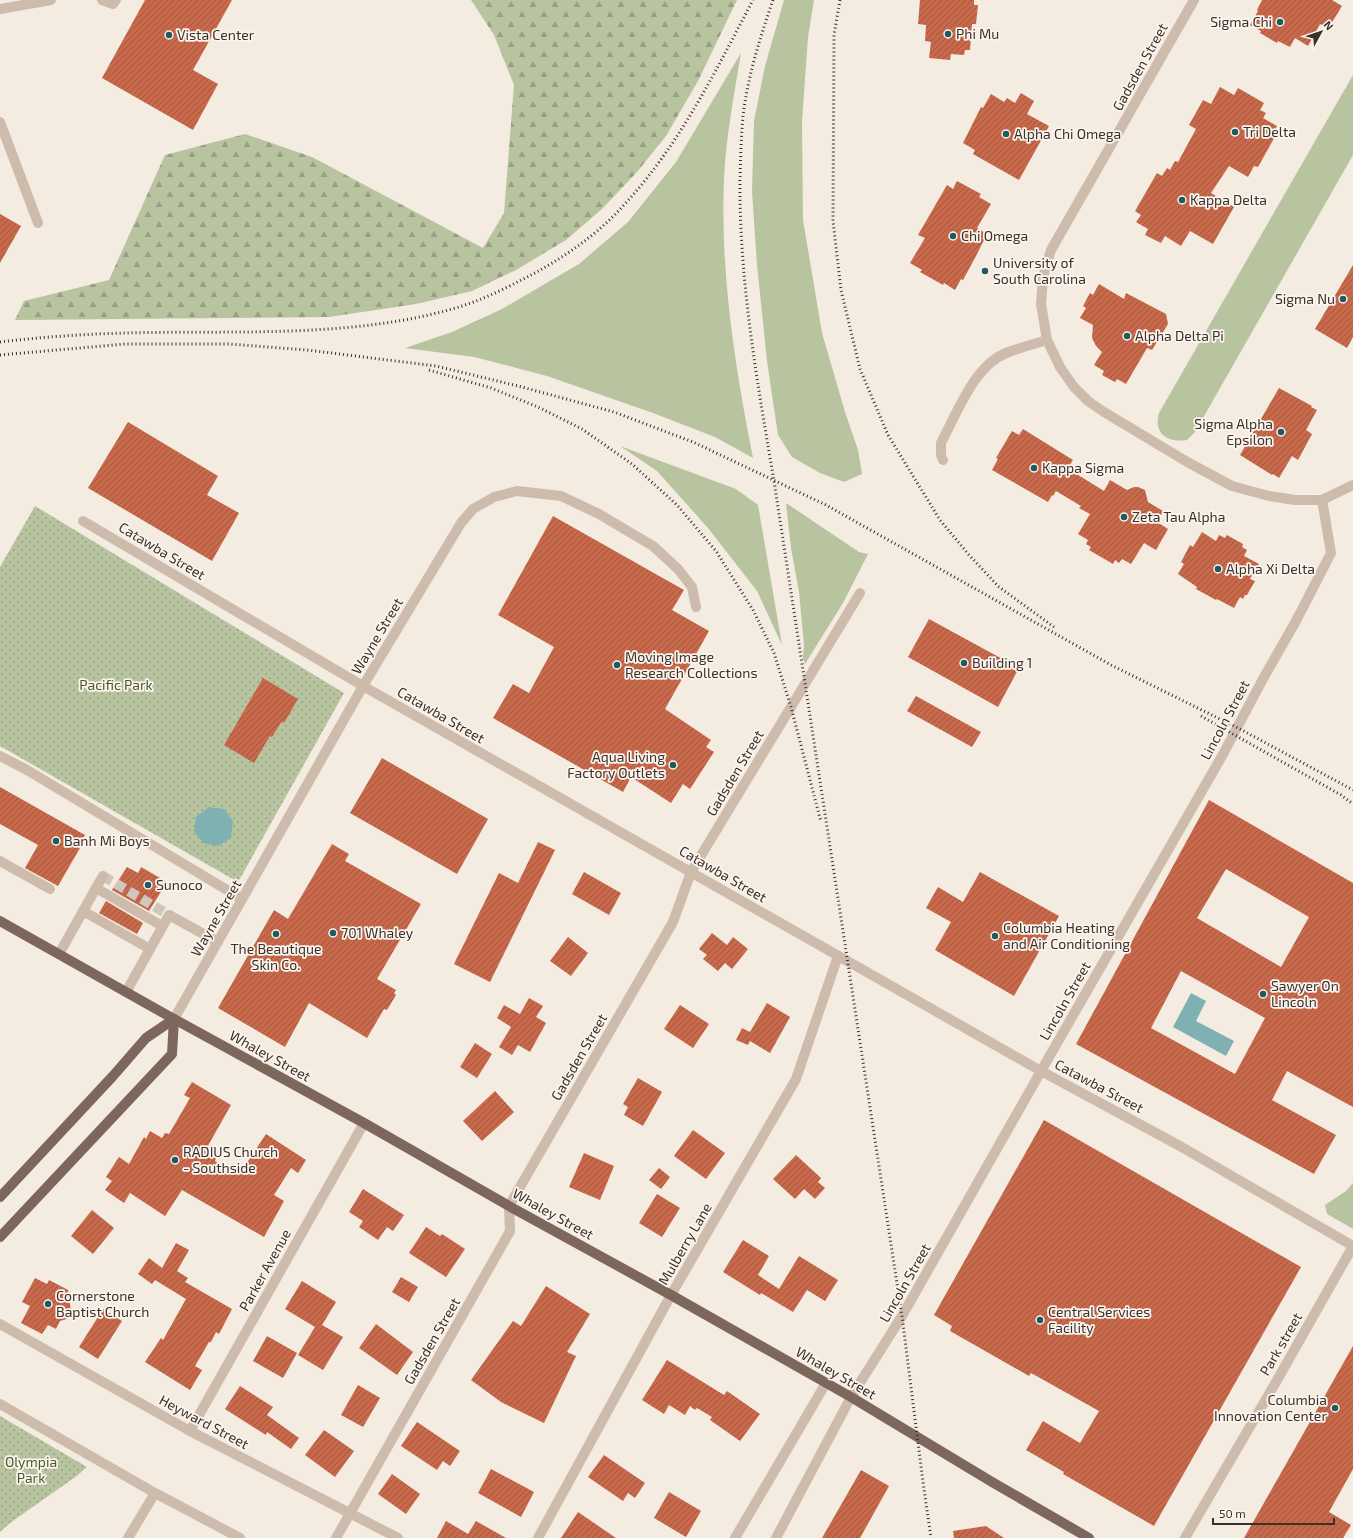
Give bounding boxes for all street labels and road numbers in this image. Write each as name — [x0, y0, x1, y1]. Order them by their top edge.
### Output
street label: Gadsden Street — [1109, 20, 1171, 113]
street label: Catawba Street — [116, 518, 209, 583]
street label: Wayne Street — [347, 595, 406, 677]
street label: Lincoln Street — [1196, 677, 1253, 763]
street label: Catawba Street — [395, 683, 488, 746]
street label: Gadsden Street — [702, 727, 767, 819]
street label: Catawba Street — [677, 842, 770, 905]
street label: Wayne Street — [187, 876, 244, 959]
street label: Lincoln Street — [1035, 958, 1094, 1043]
street label: Gadsden Street — [547, 1010, 610, 1103]
street label: Whaley Street — [227, 1026, 314, 1085]
street label: Catawba Street — [1052, 1055, 1146, 1116]
street label: Whaley Street — [510, 1184, 597, 1243]
street label: Mulberry Lane — [654, 1200, 715, 1288]
street label: Parker Avenue — [235, 1226, 294, 1314]
street label: Lincoln Street — [875, 1240, 934, 1325]
street label: Gadsden Street — [400, 1294, 463, 1387]
street label: Park street — [1256, 1309, 1305, 1378]
street label: Whaley Street — [793, 1343, 879, 1402]
street label: Heyward Street — [157, 1391, 252, 1452]

